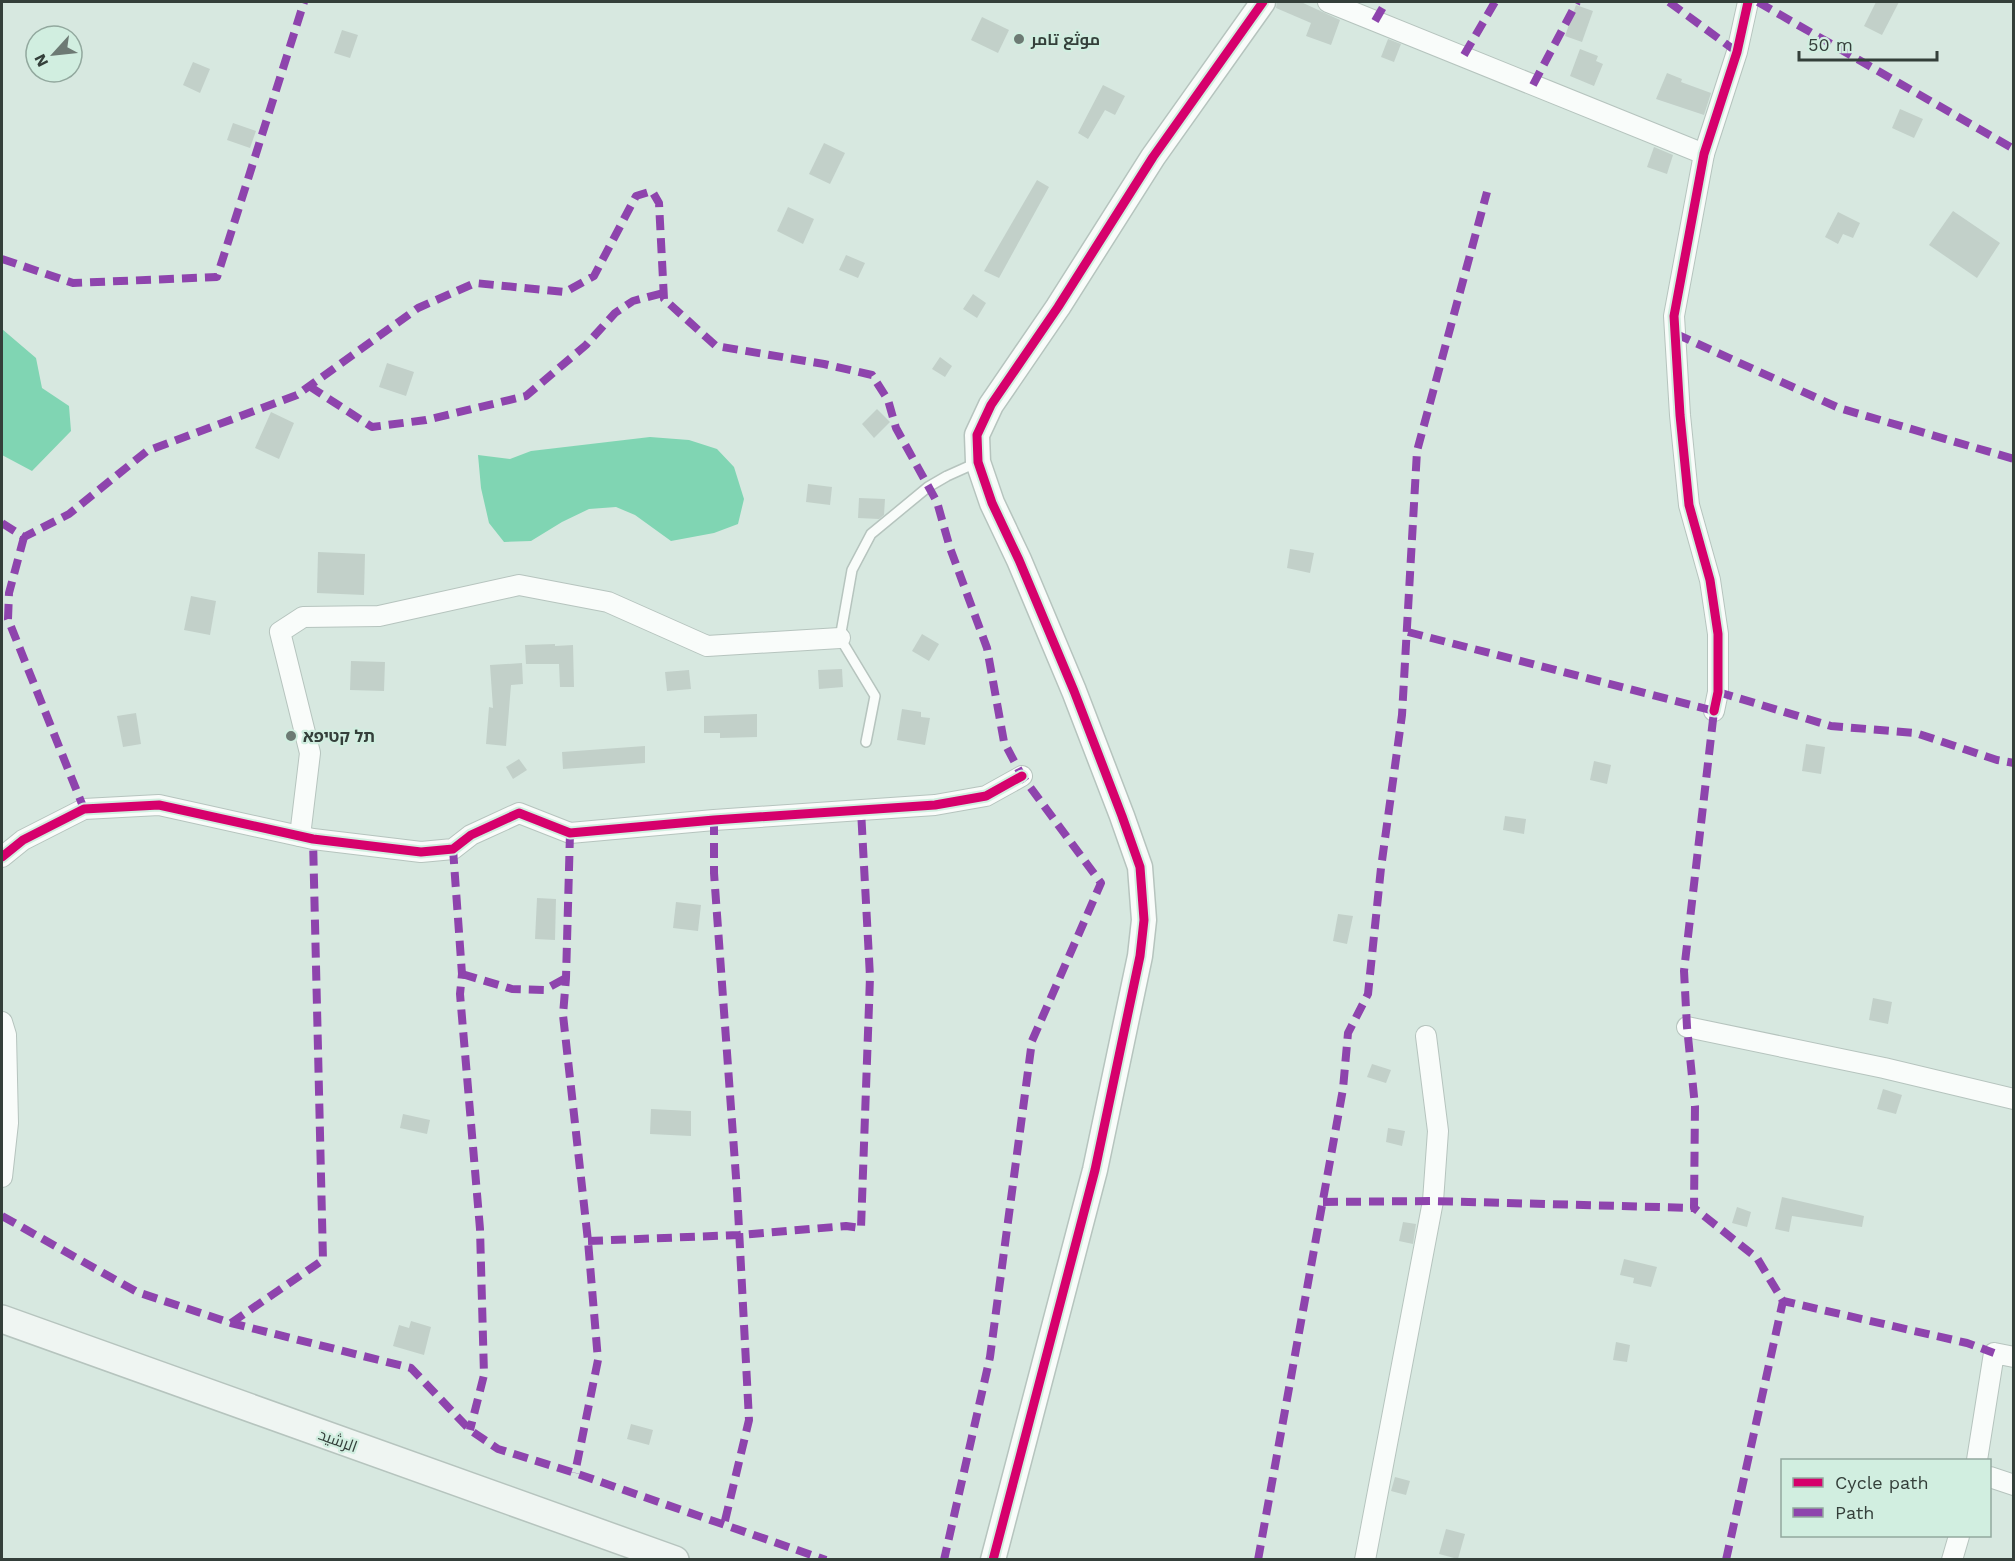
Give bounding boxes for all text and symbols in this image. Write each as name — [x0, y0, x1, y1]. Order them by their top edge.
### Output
north arrow — [24, 24, 84, 84]
scale bar — [1799, 24, 1937, 62]
place label: موثع تامر — [1030, 30, 1100, 50]
marker: موثع تامر — [1012, 32, 1026, 46]
text: 50 m — [1808, 34, 1853, 55]
text: N — [30, 51, 52, 70]
place label: תל קטיפא — [303, 727, 375, 746]
marker: תל קטיפא — [284, 729, 298, 743]
street label: الرشيد — [316, 1425, 360, 1456]
legend — [1781, 1459, 1991, 1537]
text: Cycle path — [1835, 1472, 1929, 1493]
text: Path — [1835, 1502, 1875, 1523]

